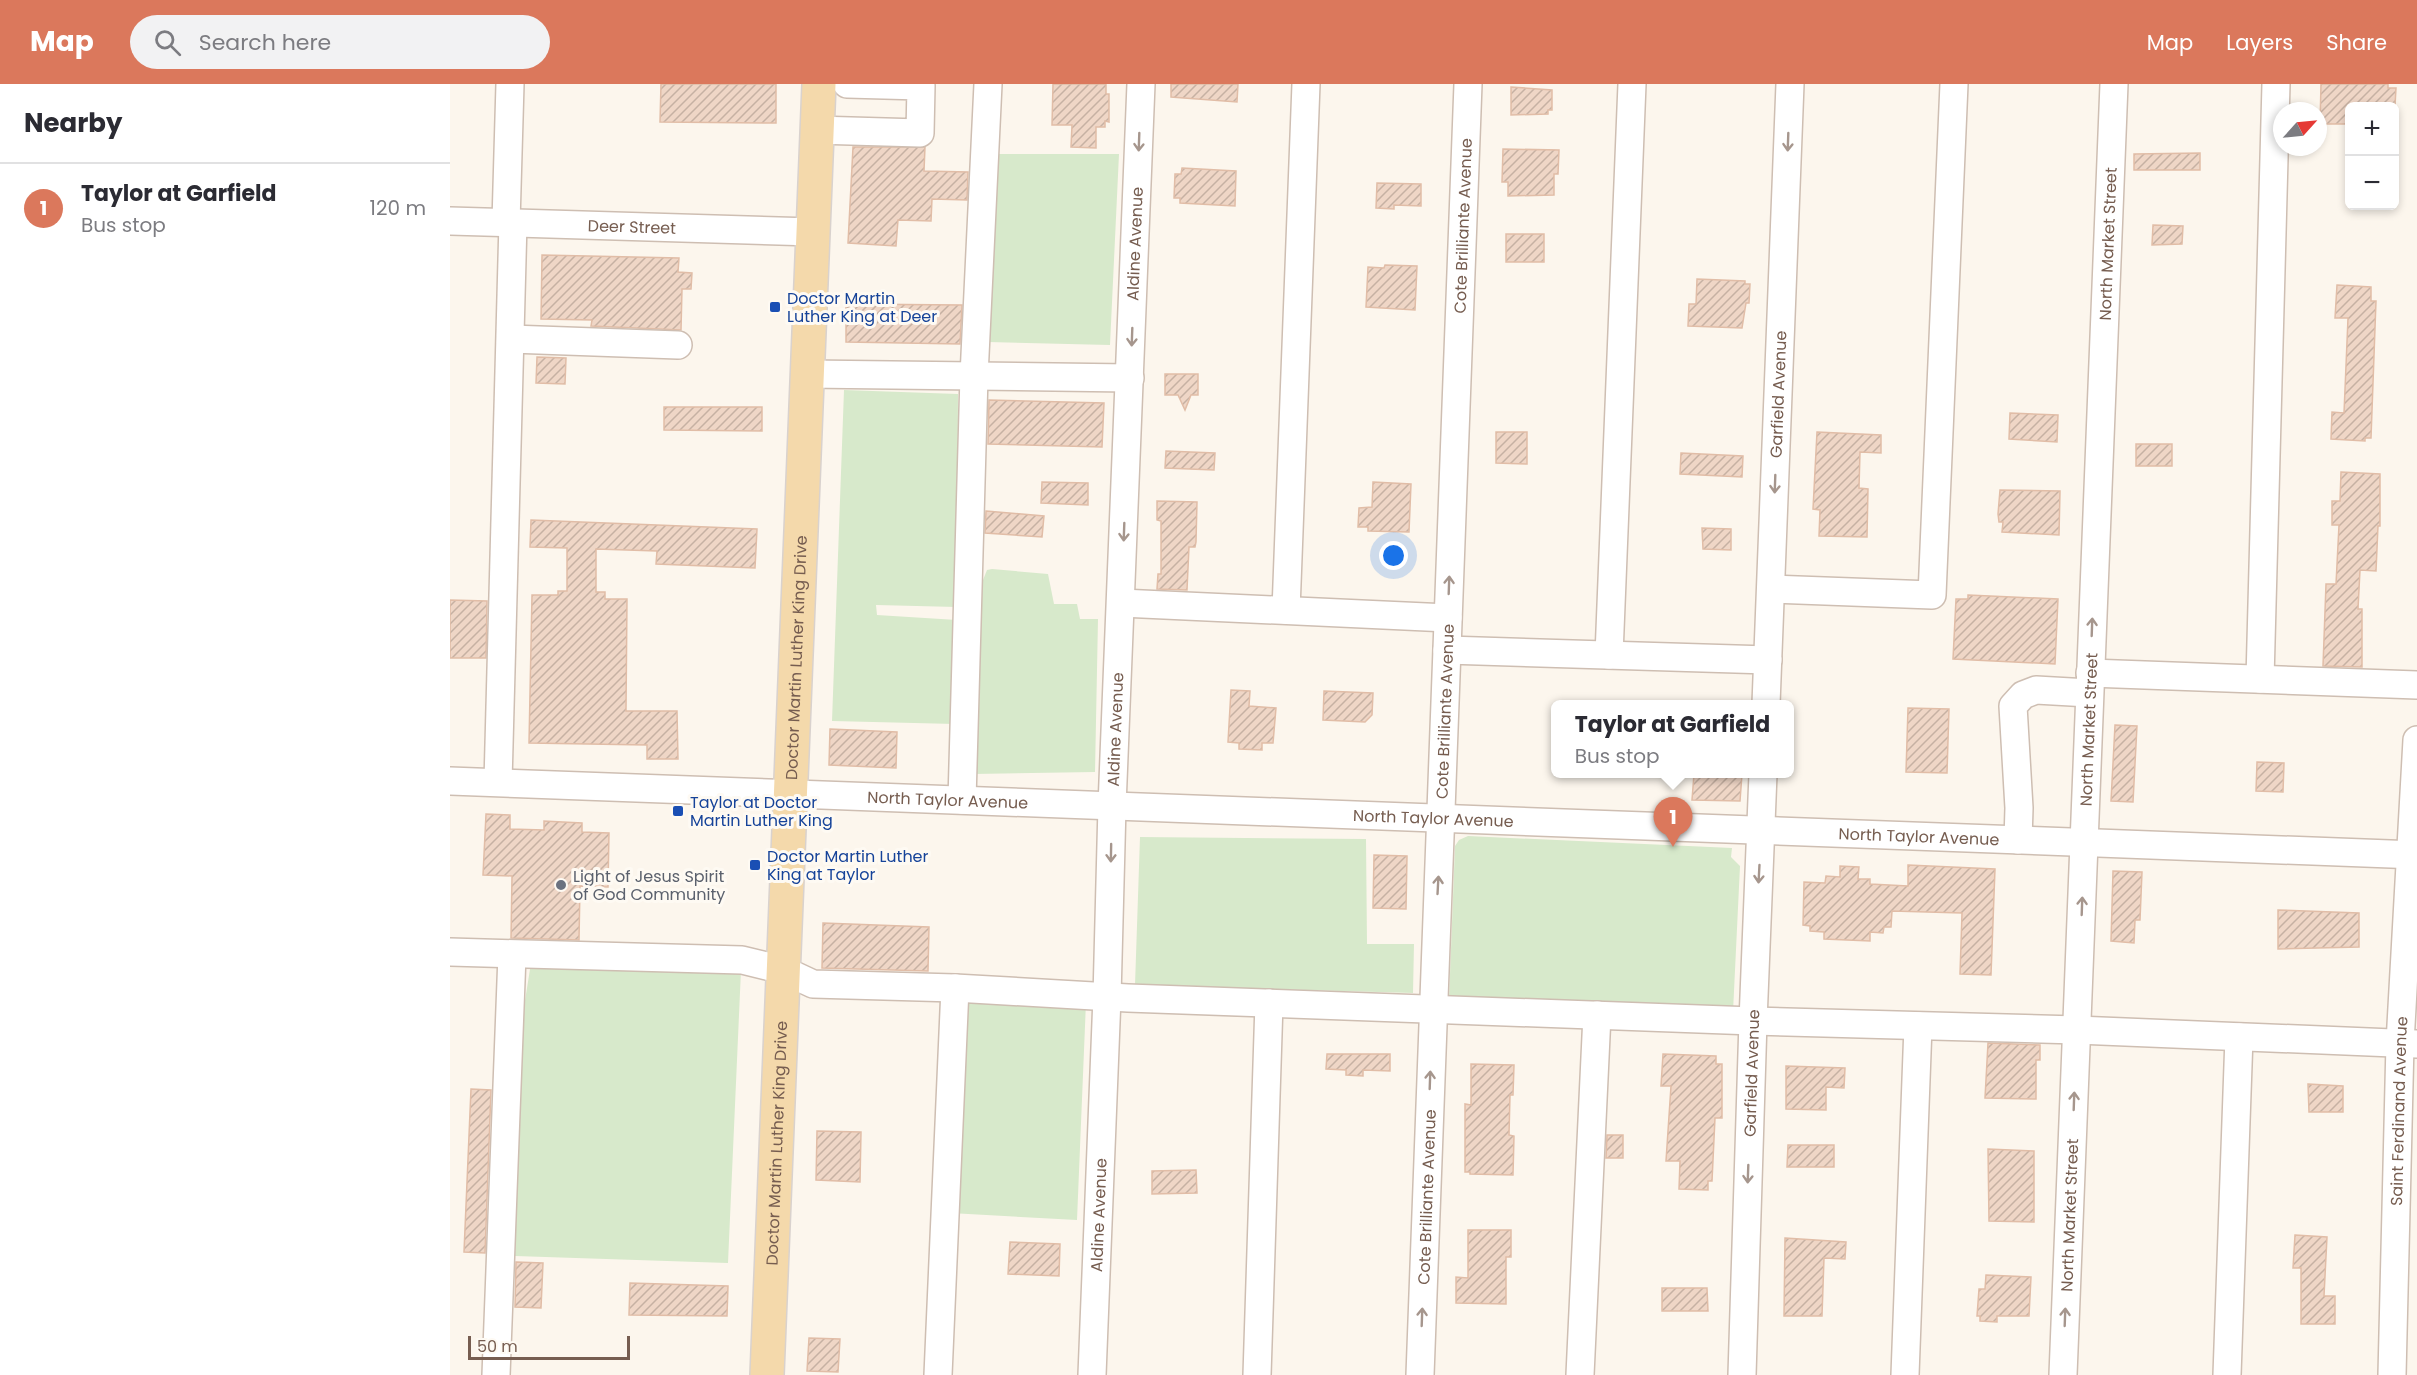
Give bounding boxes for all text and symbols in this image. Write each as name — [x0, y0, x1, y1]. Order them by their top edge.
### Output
search box — [130, 15, 550, 69]
text: Map — [30, 22, 94, 61]
icon: search — [151, 26, 184, 59]
text: Search here — [199, 27, 331, 58]
text: Map — [2147, 28, 2193, 57]
text: Layers — [2226, 28, 2293, 57]
text: Share — [2326, 28, 2387, 57]
north arrow — [2273, 102, 2327, 156]
map controls — [2345, 102, 2399, 210]
button: + — [2345, 102, 2399, 156]
text: Nearby — [24, 105, 122, 141]
one-way arrow — [1134, 132, 1145, 152]
one-way arrow — [1783, 132, 1794, 152]
street label: Cote Brilliante Avenue — [1448, 138, 1478, 314]
button: − — [2345, 156, 2399, 210]
street label: North Market Street — [2094, 167, 2123, 321]
text: Taylor at Garfield — [81, 178, 276, 209]
street label: Aldine Avenue — [1121, 186, 1149, 301]
text: 1 — [40, 194, 47, 222]
text: 120 m — [370, 194, 426, 222]
text: Bus stop — [81, 211, 166, 239]
street label: Deer Street — [587, 214, 677, 240]
place label: Doctor Martin Luther King at Deer — [787, 287, 937, 328]
marker: Doctor Martin Luther King at Deer — [768, 300, 782, 314]
one-way arrow — [1126, 327, 1138, 347]
street label: Garfield Avenue — [1765, 330, 1792, 458]
one-way arrow — [1769, 474, 1780, 494]
one-way arrow — [1118, 522, 1129, 542]
street label: Doctor Martin Luther King Drive — [780, 535, 813, 780]
your location — [1379, 541, 1408, 570]
one-way arrow — [1444, 576, 1455, 596]
one-way arrow — [2087, 618, 2098, 638]
street label: Cote Brilliante Avenue — [1430, 623, 1460, 800]
street label: North Market Street — [2074, 652, 2104, 807]
street label: Aldine Avenue — [1102, 672, 1129, 787]
popup — [1551, 700, 1794, 778]
text: Taylor at Garfield — [1575, 709, 1770, 740]
text: Bus stop — [1575, 742, 1660, 770]
street label: North Taylor Avenue — [867, 786, 1029, 815]
place label: Taylor at Doctor Martin Luther King — [690, 791, 833, 832]
pin: 1 — [1654, 798, 1692, 847]
marker: Taylor at Doctor Martin Luther King — [671, 804, 685, 818]
street label: North Taylor Avenue — [1352, 804, 1514, 833]
street label: North Taylor Avenue — [1838, 822, 2000, 851]
one-way arrow — [1105, 842, 1116, 862]
place label: Doctor Martin Luther King at Taylor — [767, 845, 929, 886]
marker: Doctor Martin Luther King at Taylor — [748, 858, 762, 872]
one-way arrow — [1754, 863, 1765, 883]
place label: Light of Jesus Spirit of God Community — [573, 865, 725, 906]
one-way arrow — [1432, 875, 1443, 895]
marker: Light of Jesus Spirit of God Community — [554, 878, 568, 892]
one-way arrow — [2076, 896, 2087, 916]
street label: Garfield Avenue — [1738, 1009, 1765, 1137]
street label: Saint Ferdinand Avenue — [2385, 1016, 2413, 1206]
street label: Doctor Martin Luther King Drive — [760, 1020, 793, 1266]
one-way arrow — [1424, 1070, 1435, 1090]
one-way arrow — [2068, 1091, 2080, 1111]
street label: Cote Brilliante Avenue — [1412, 1109, 1442, 1285]
street label: North Market Street — [2055, 1138, 2084, 1292]
street label: Aldine Avenue — [1085, 1158, 1113, 1273]
one-way arrow — [1742, 1163, 1754, 1183]
one-way arrow — [1416, 1307, 1428, 1327]
one-way arrow — [2060, 1307, 2071, 1327]
scale bar — [468, 1333, 630, 1360]
text: 50 m — [477, 1335, 518, 1358]

